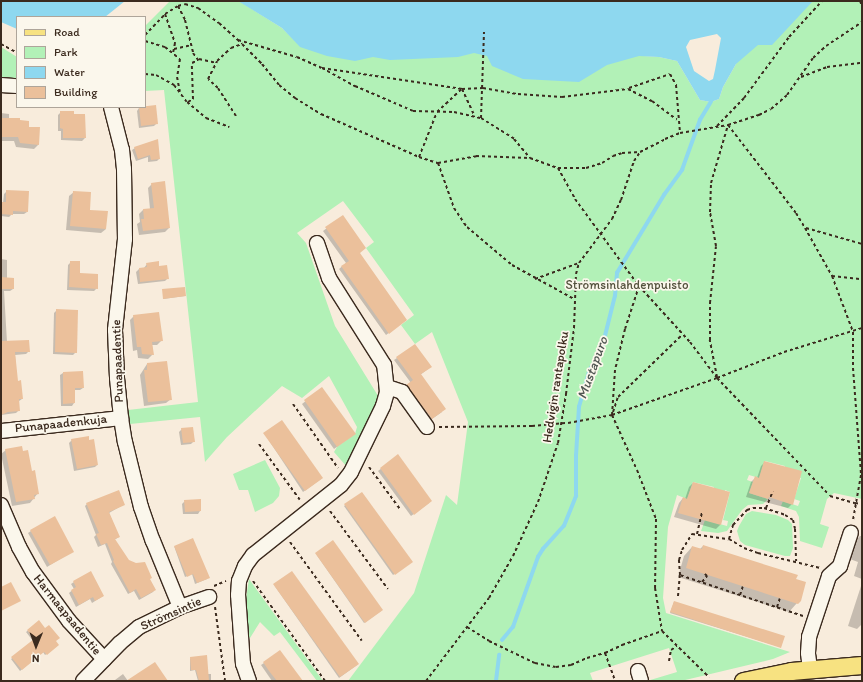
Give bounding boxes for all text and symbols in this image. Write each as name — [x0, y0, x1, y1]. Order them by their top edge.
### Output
legend — [16, 16, 146, 108]
text: Road — [54, 25, 80, 39]
text: Park — [54, 45, 78, 59]
text: Water — [54, 65, 85, 79]
text: Building — [54, 85, 97, 99]
park label: Strömsinlahdenpuisto — [565, 277, 689, 293]
street label: Punapaadentie — [109, 319, 127, 403]
street label: Hedvigin rantapolku — [539, 330, 573, 444]
water label: Mustapuro — [574, 335, 612, 401]
street label: Punapaadenkuja — [14, 411, 108, 437]
street label: Harmaapaadentie — [30, 571, 104, 659]
street label: Strömsintie — [138, 594, 204, 634]
north arrow — [16, 626, 56, 666]
text: N — [32, 652, 40, 665]

